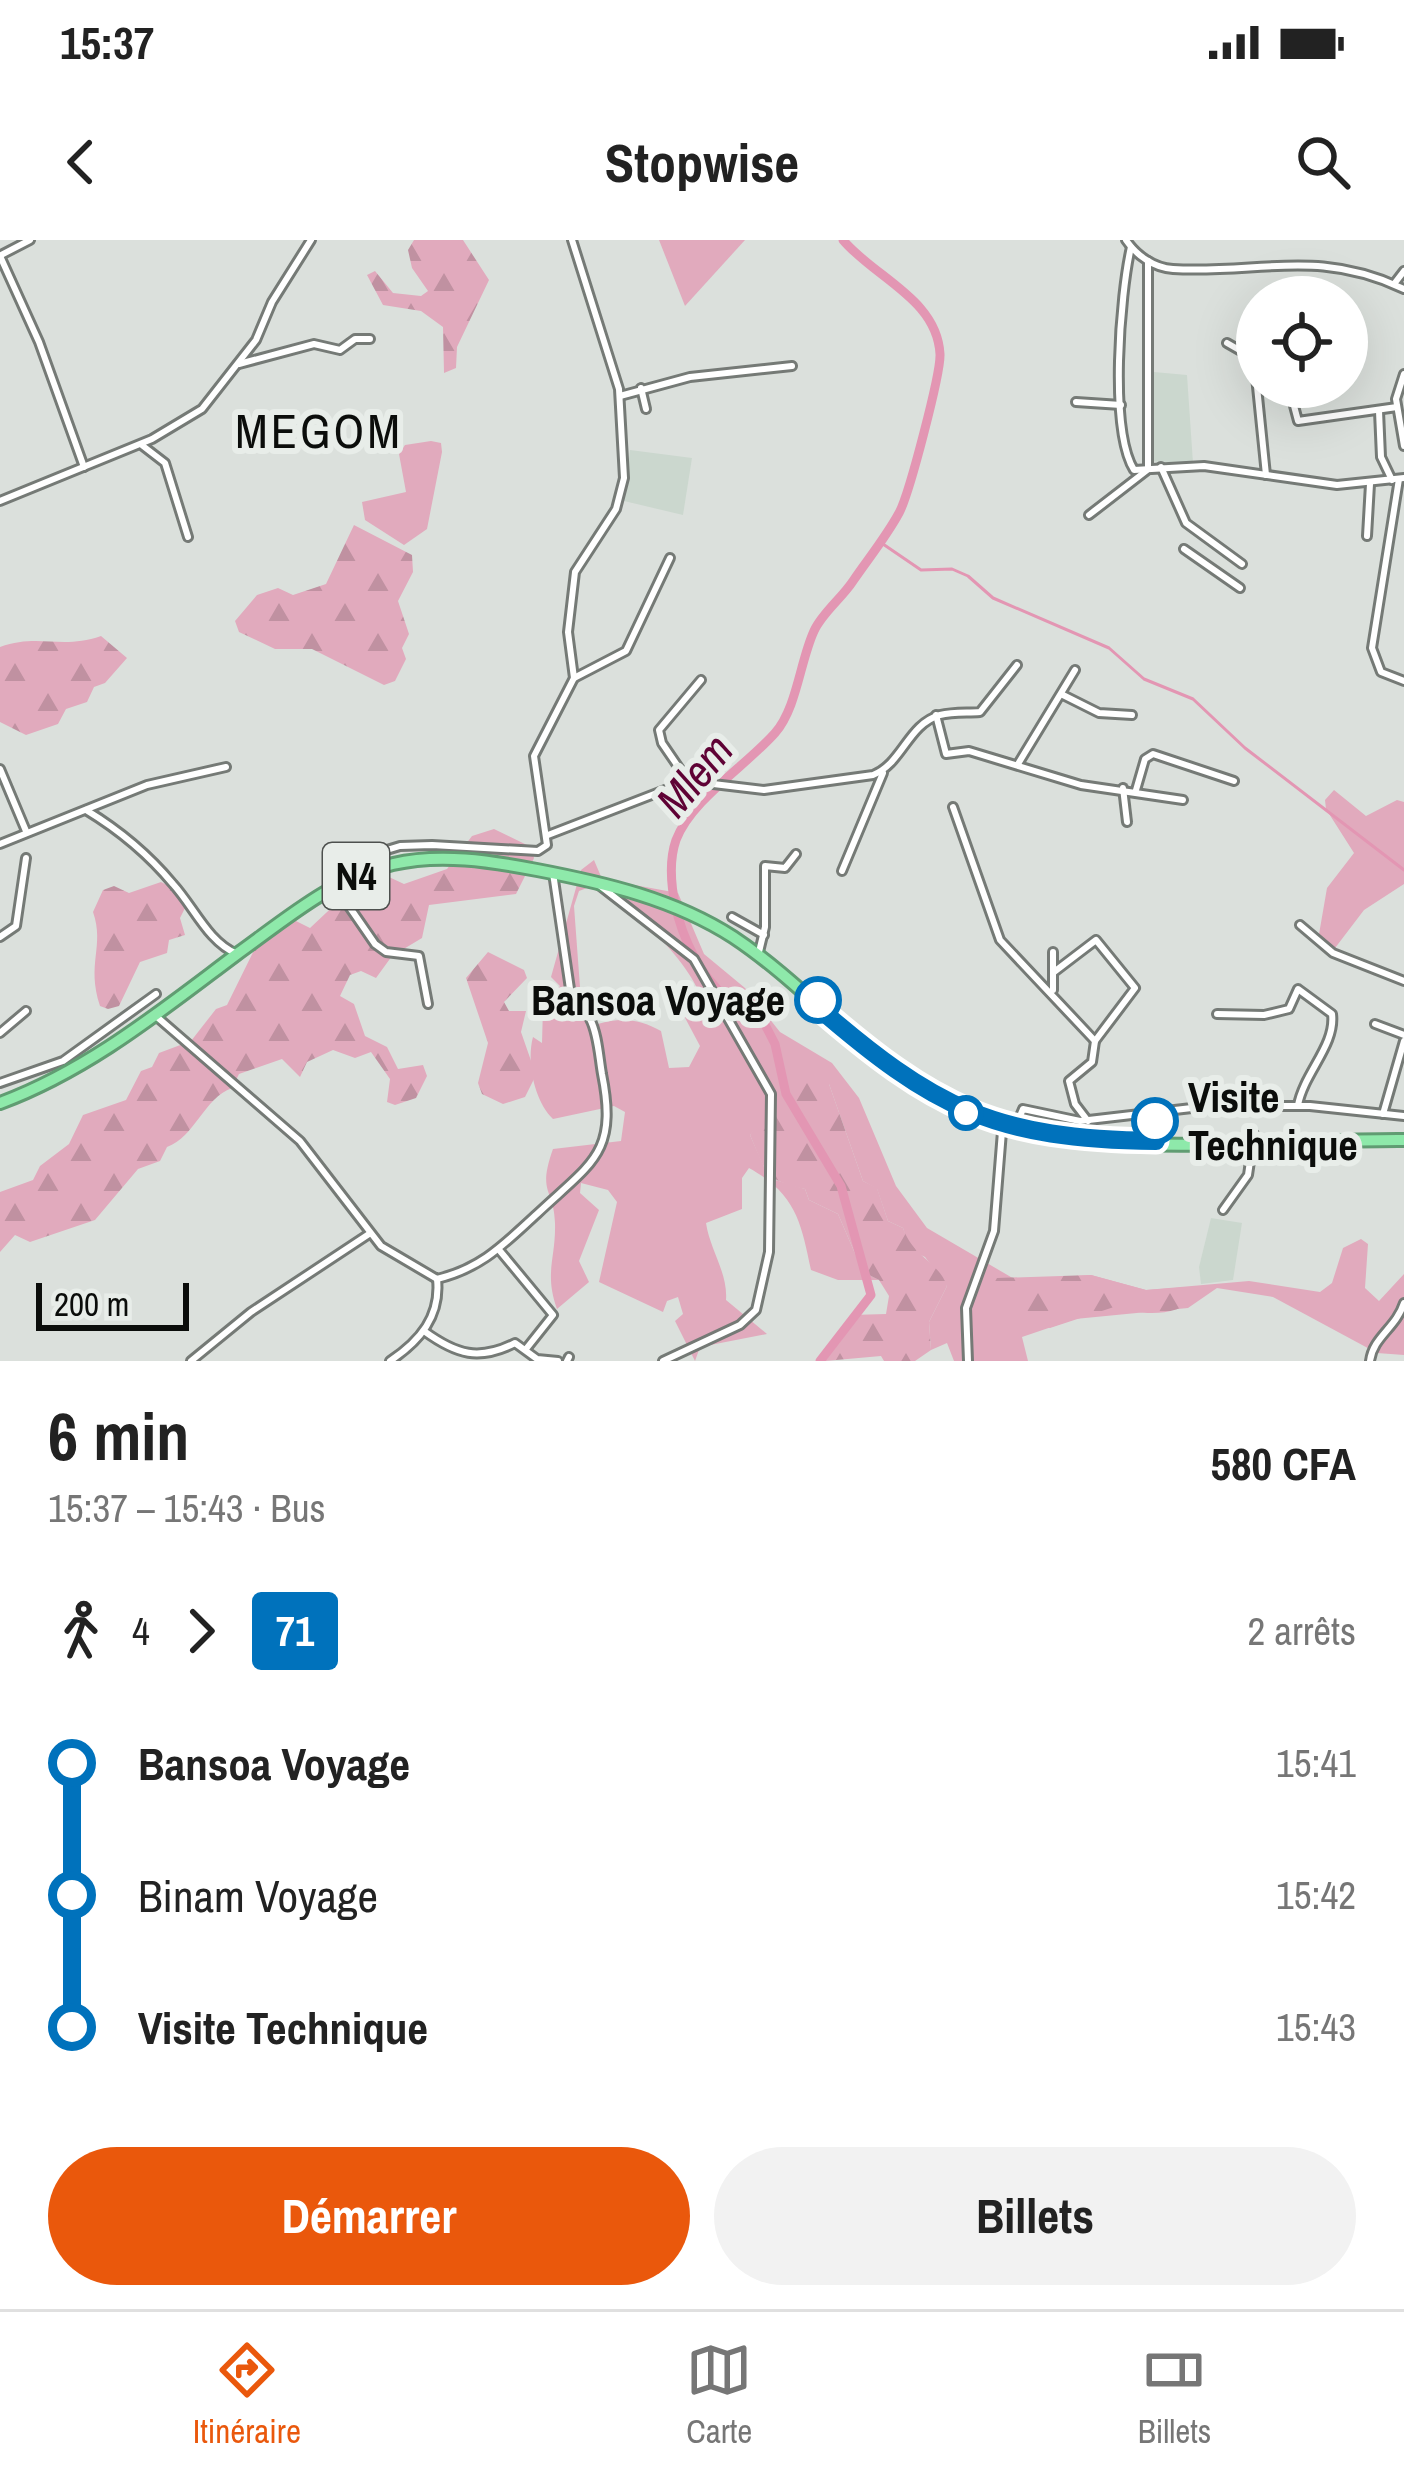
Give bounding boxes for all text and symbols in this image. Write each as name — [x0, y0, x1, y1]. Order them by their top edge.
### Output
text: 15:37 — [60, 12, 154, 73]
text: Stopwise — [605, 126, 799, 199]
icon: back — [48, 129, 114, 195]
icon: search — [1290, 129, 1356, 195]
map controls — [1236, 276, 1368, 408]
button: locate — [1236, 276, 1368, 408]
district label: MEGOM — [235, 398, 403, 463]
water label: Mlem — [642, 721, 746, 829]
road number: N4 — [323, 843, 389, 909]
place label: Bansoa Voyage — [531, 972, 785, 1028]
marker: Bansoa Voyage — [796, 978, 840, 1022]
place label: Visite Technique — [1188, 1069, 1358, 1173]
unlabelled marker — [950, 1097, 982, 1129]
marker: Visite Technique — [1133, 1099, 1177, 1143]
scale bar — [36, 1277, 189, 1330]
text: 200 m — [54, 1282, 129, 1326]
text: 6 min — [48, 1392, 189, 1481]
text: 580 CFA — [1210, 1433, 1356, 1494]
text: 15:37 – 15:43 · Bus — [48, 1482, 325, 1534]
icon: walk — [48, 1598, 114, 1664]
icon: forward — [168, 1598, 234, 1664]
text: 71 — [276, 1603, 314, 1659]
text: 4 — [132, 1605, 150, 1657]
text: 2 arrêts — [1248, 1605, 1356, 1657]
text: Bansoa Voyage — [138, 1733, 410, 1794]
text: 15:41 — [1276, 1737, 1356, 1789]
text: Binam Voyage — [138, 1865, 378, 1926]
text: 15:42 — [1276, 1869, 1356, 1921]
text: Visite Technique — [138, 1997, 428, 2058]
text: 15:43 — [1276, 2001, 1356, 2053]
button: Démarrer — [48, 2147, 690, 2285]
button: Billets — [714, 2147, 1356, 2285]
tab: Itinéraire — [193, 2337, 301, 2453]
tab: Carte — [686, 2337, 752, 2453]
tab: Billets — [1138, 2337, 1211, 2453]

